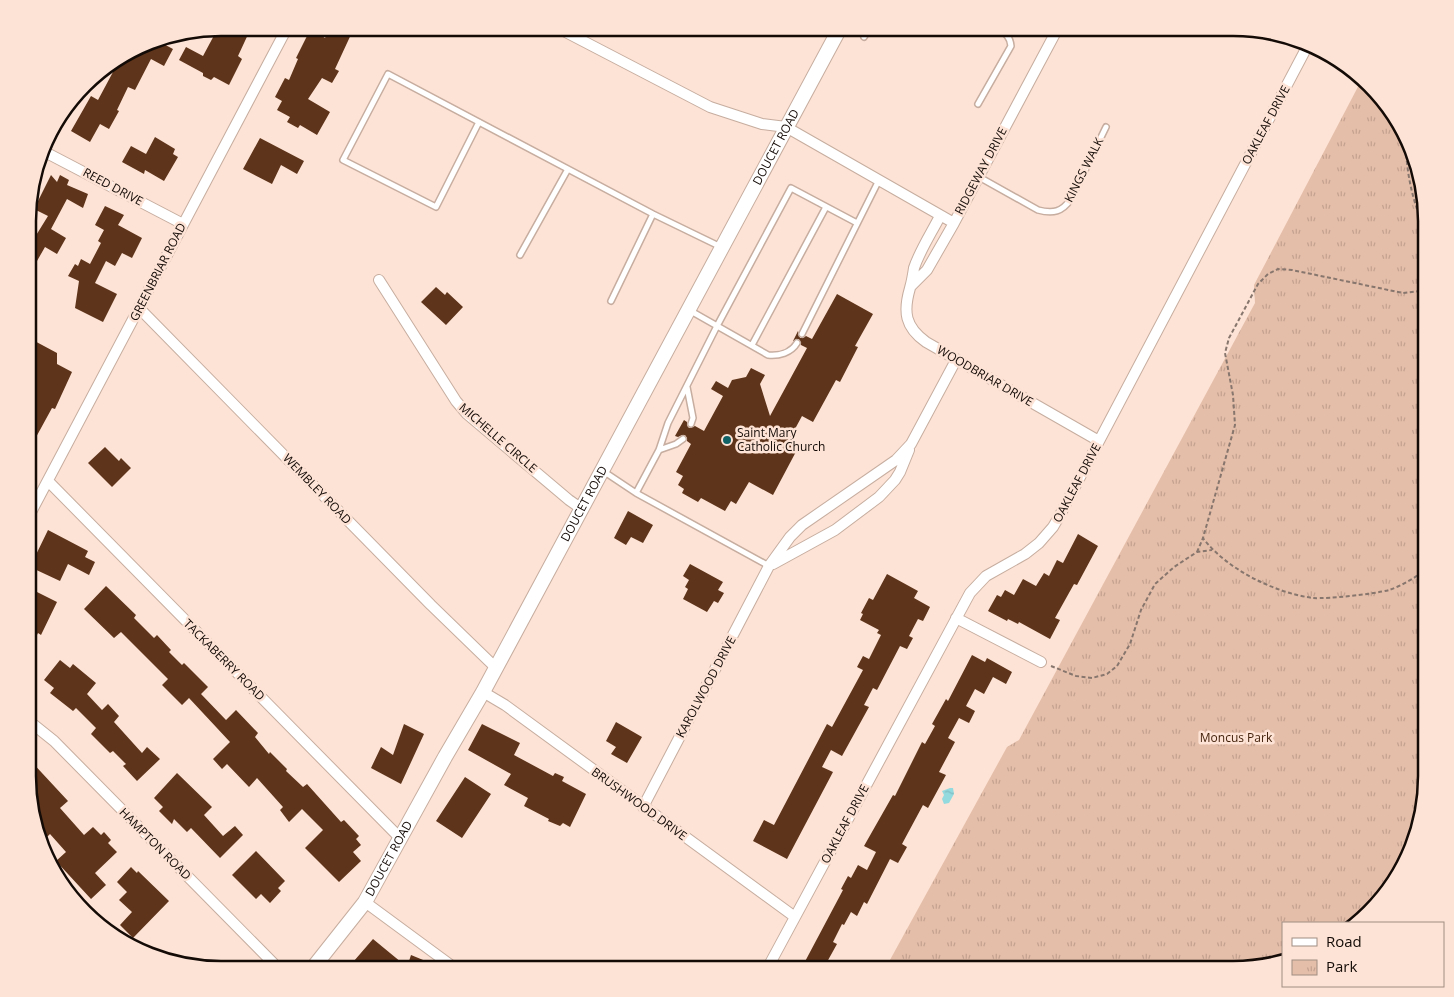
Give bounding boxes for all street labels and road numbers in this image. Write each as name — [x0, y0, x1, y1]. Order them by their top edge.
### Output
street label: OAKLEAF DRIVE — [1238, 82, 1294, 167]
street label: DOUCET ROAD — [748, 106, 803, 188]
street label: RIDGEWAY DRIVE — [950, 124, 1011, 217]
street label: KINGS WALK — [1060, 134, 1107, 205]
street label: REED DRIVE — [80, 164, 146, 210]
street label: GREENBRIAR ROAD — [125, 220, 190, 324]
street label: WOODBRIAR DRIVE — [934, 341, 1036, 410]
street label: MICHELLE CIRCLE — [456, 399, 541, 476]
street label: OAKLEAF DRIVE — [1049, 440, 1105, 525]
street label: WEMBLEY ROAD — [279, 450, 355, 528]
street label: DOUCET ROAD — [556, 463, 611, 545]
street label: TACKABERRY ROAD — [180, 615, 269, 704]
street label: KAROLWOOD DRIVE — [672, 633, 740, 741]
street label: BRUSHWOOD DRIVE — [588, 763, 690, 844]
street label: OAKLEAF DRIVE — [817, 781, 873, 866]
street label: HAMPTON ROAD — [116, 804, 195, 883]
street label: DOUCET ROAD — [361, 818, 416, 899]

